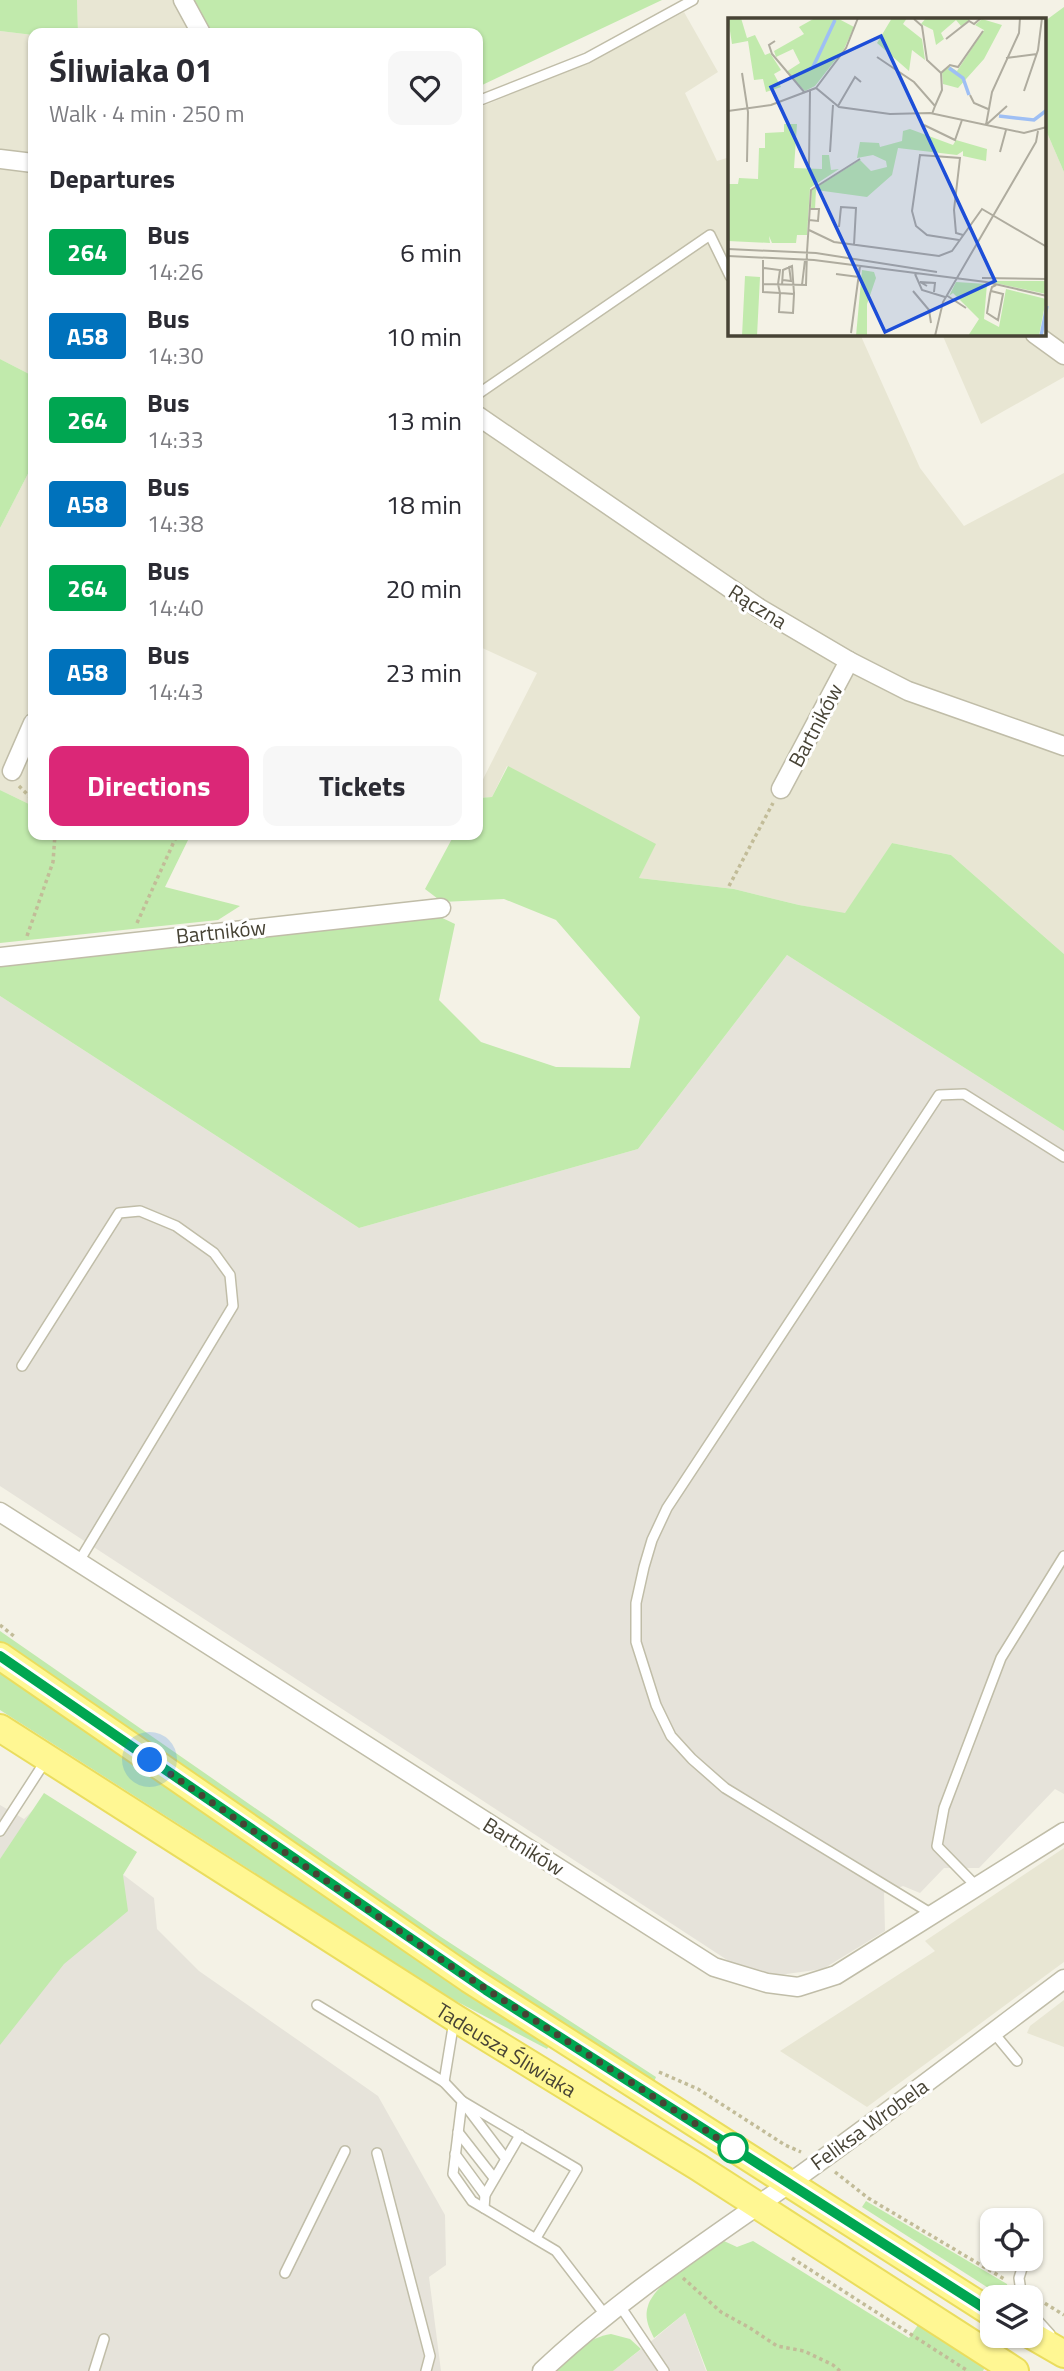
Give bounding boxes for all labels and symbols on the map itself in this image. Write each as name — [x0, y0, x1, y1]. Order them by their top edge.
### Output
inset map — [728, 18, 1046, 336]
street label: Rączna — [722, 575, 794, 637]
street label: Bartników — [780, 677, 850, 773]
street label: Bartników — [174, 910, 268, 952]
your location — [132, 1742, 167, 1777]
street label: Bartników — [477, 1808, 571, 1884]
street label: Tadeusza Śliwiaka — [430, 1994, 583, 2105]
street label: Feliksa Wrobela — [803, 2070, 935, 2178]
unlabelled marker — [718, 2133, 748, 2163]

